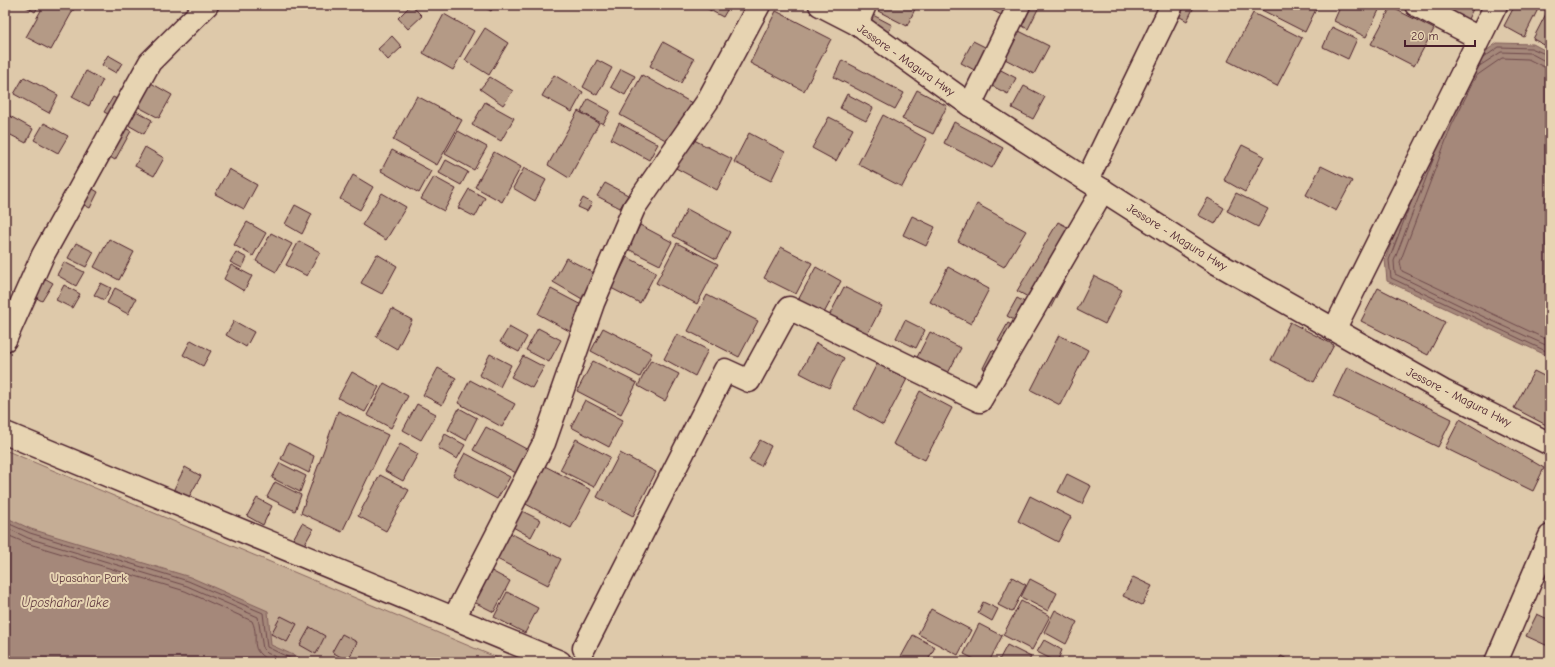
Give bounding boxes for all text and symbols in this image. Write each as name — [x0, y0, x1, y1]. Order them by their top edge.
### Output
street label: Jessore - Magura Hwy — [855, 21, 958, 99]
scale bar — [1405, 22, 1475, 48]
text: 20 m — [1411, 29, 1439, 43]
street label: Jessore - Magura Hwy — [1124, 200, 1230, 274]
street label: Jessore - Magura Hwy — [1404, 364, 1514, 430]
park label: Upasahar Park — [51, 571, 127, 585]
water label: Uposhahar lake — [21, 595, 109, 610]

